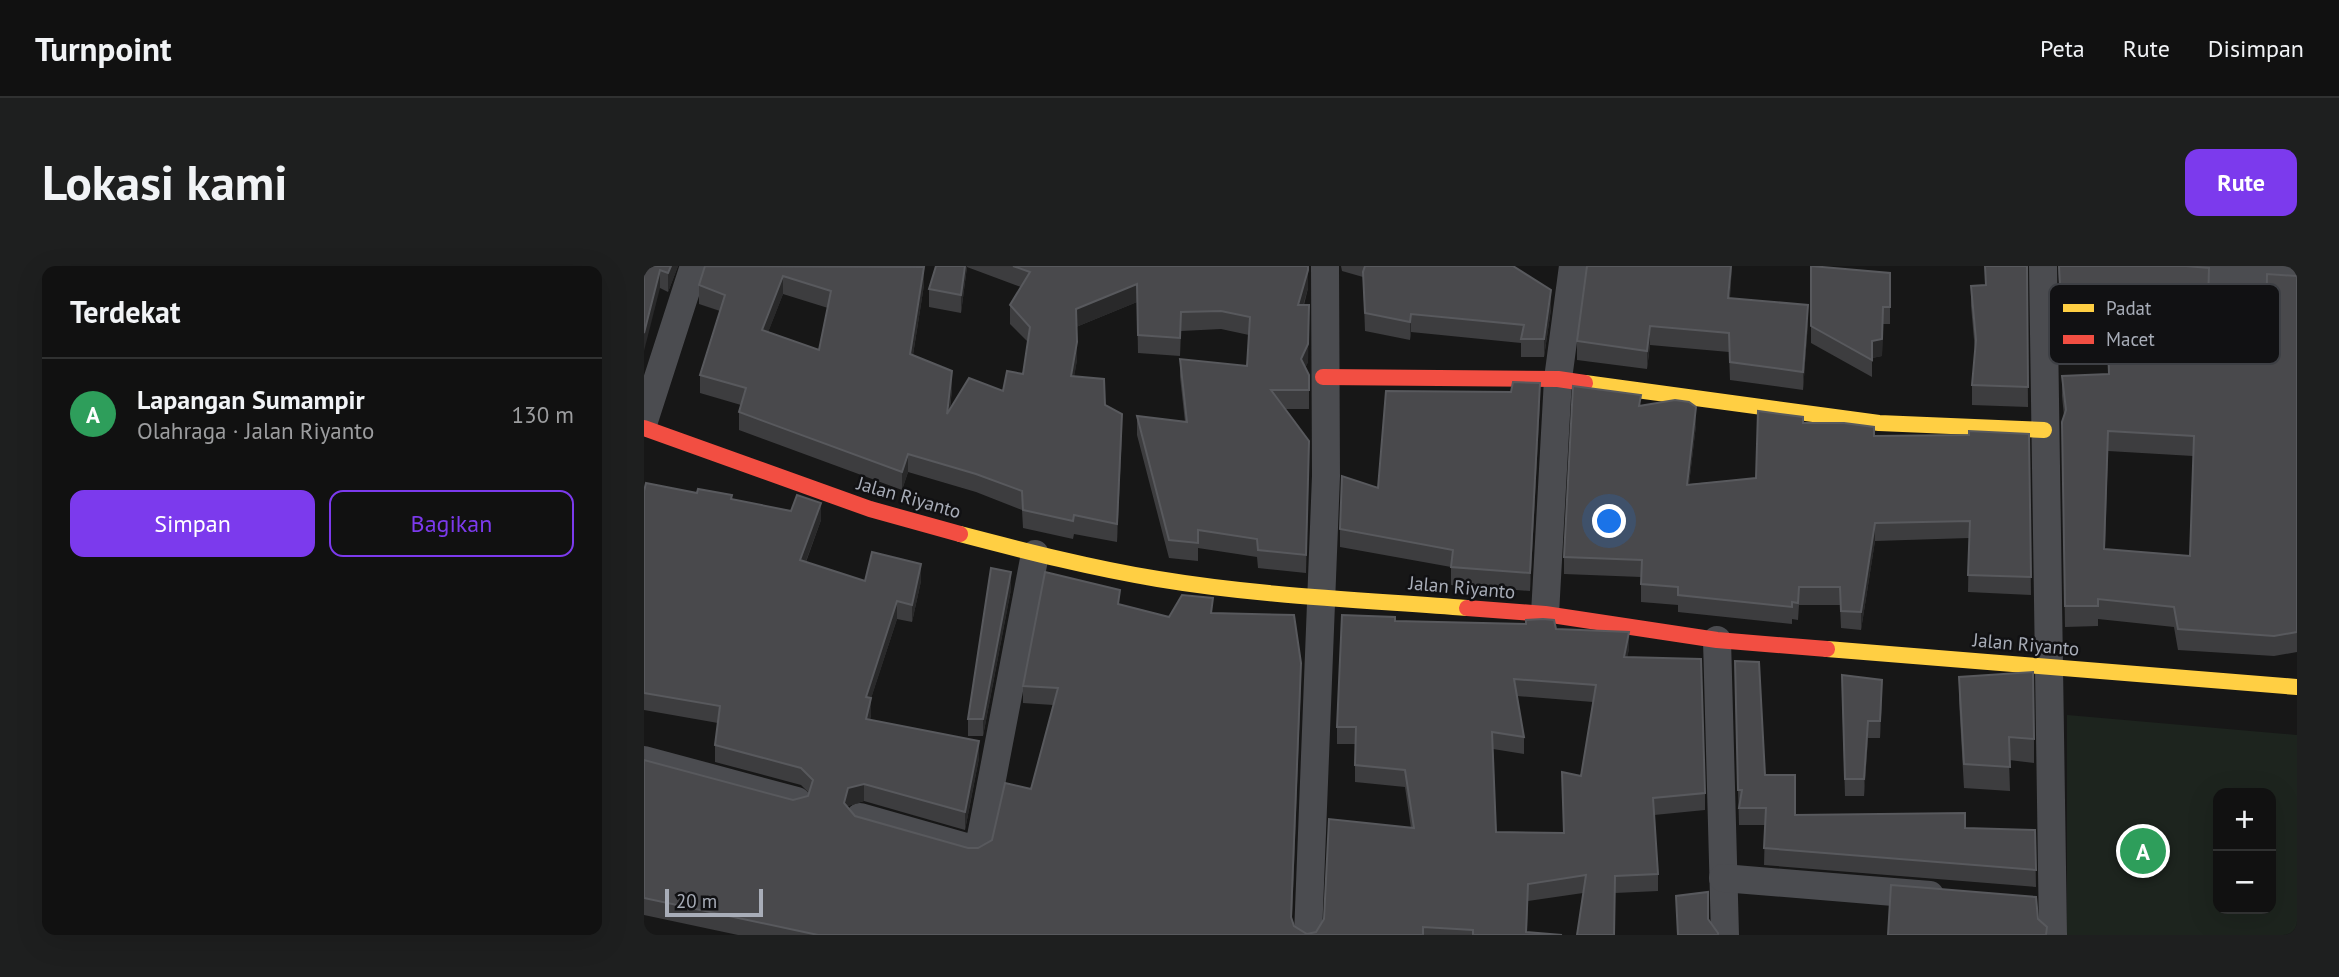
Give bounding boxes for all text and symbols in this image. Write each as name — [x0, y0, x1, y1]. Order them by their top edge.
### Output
text: Turnpoint — [35, 27, 172, 70]
text: Peta — [2040, 33, 2085, 64]
text: Rute — [2123, 33, 2170, 64]
text: Disimpan — [2208, 33, 2304, 64]
button: Rute — [2185, 149, 2297, 216]
text: Lokasi kami — [42, 150, 287, 214]
legend — [2049, 284, 2280, 364]
text: Terdekat — [70, 292, 180, 331]
text: Padat — [2106, 296, 2152, 320]
text: Macet — [2106, 327, 2155, 351]
text: Lapangan Sumampir — [137, 383, 365, 416]
text: A — [86, 400, 100, 429]
text: 130 m — [512, 400, 574, 429]
text: Olahraga · Jalan Riyanto — [137, 416, 374, 445]
street label: Jalan Riyanto — [853, 470, 964, 523]
button: Simpan — [70, 490, 315, 557]
button: Bagikan — [329, 490, 574, 557]
your location — [1592, 504, 1626, 538]
street label: Jalan Riyanto — [1407, 570, 1516, 604]
street label: Jalan Riyanto — [1971, 627, 2080, 661]
map controls — [2213, 788, 2276, 914]
button: + — [2213, 788, 2276, 851]
pin: A — [2120, 825, 2166, 877]
button: − — [2213, 851, 2276, 914]
scale bar — [665, 886, 763, 918]
text: 20 m — [676, 889, 717, 913]

